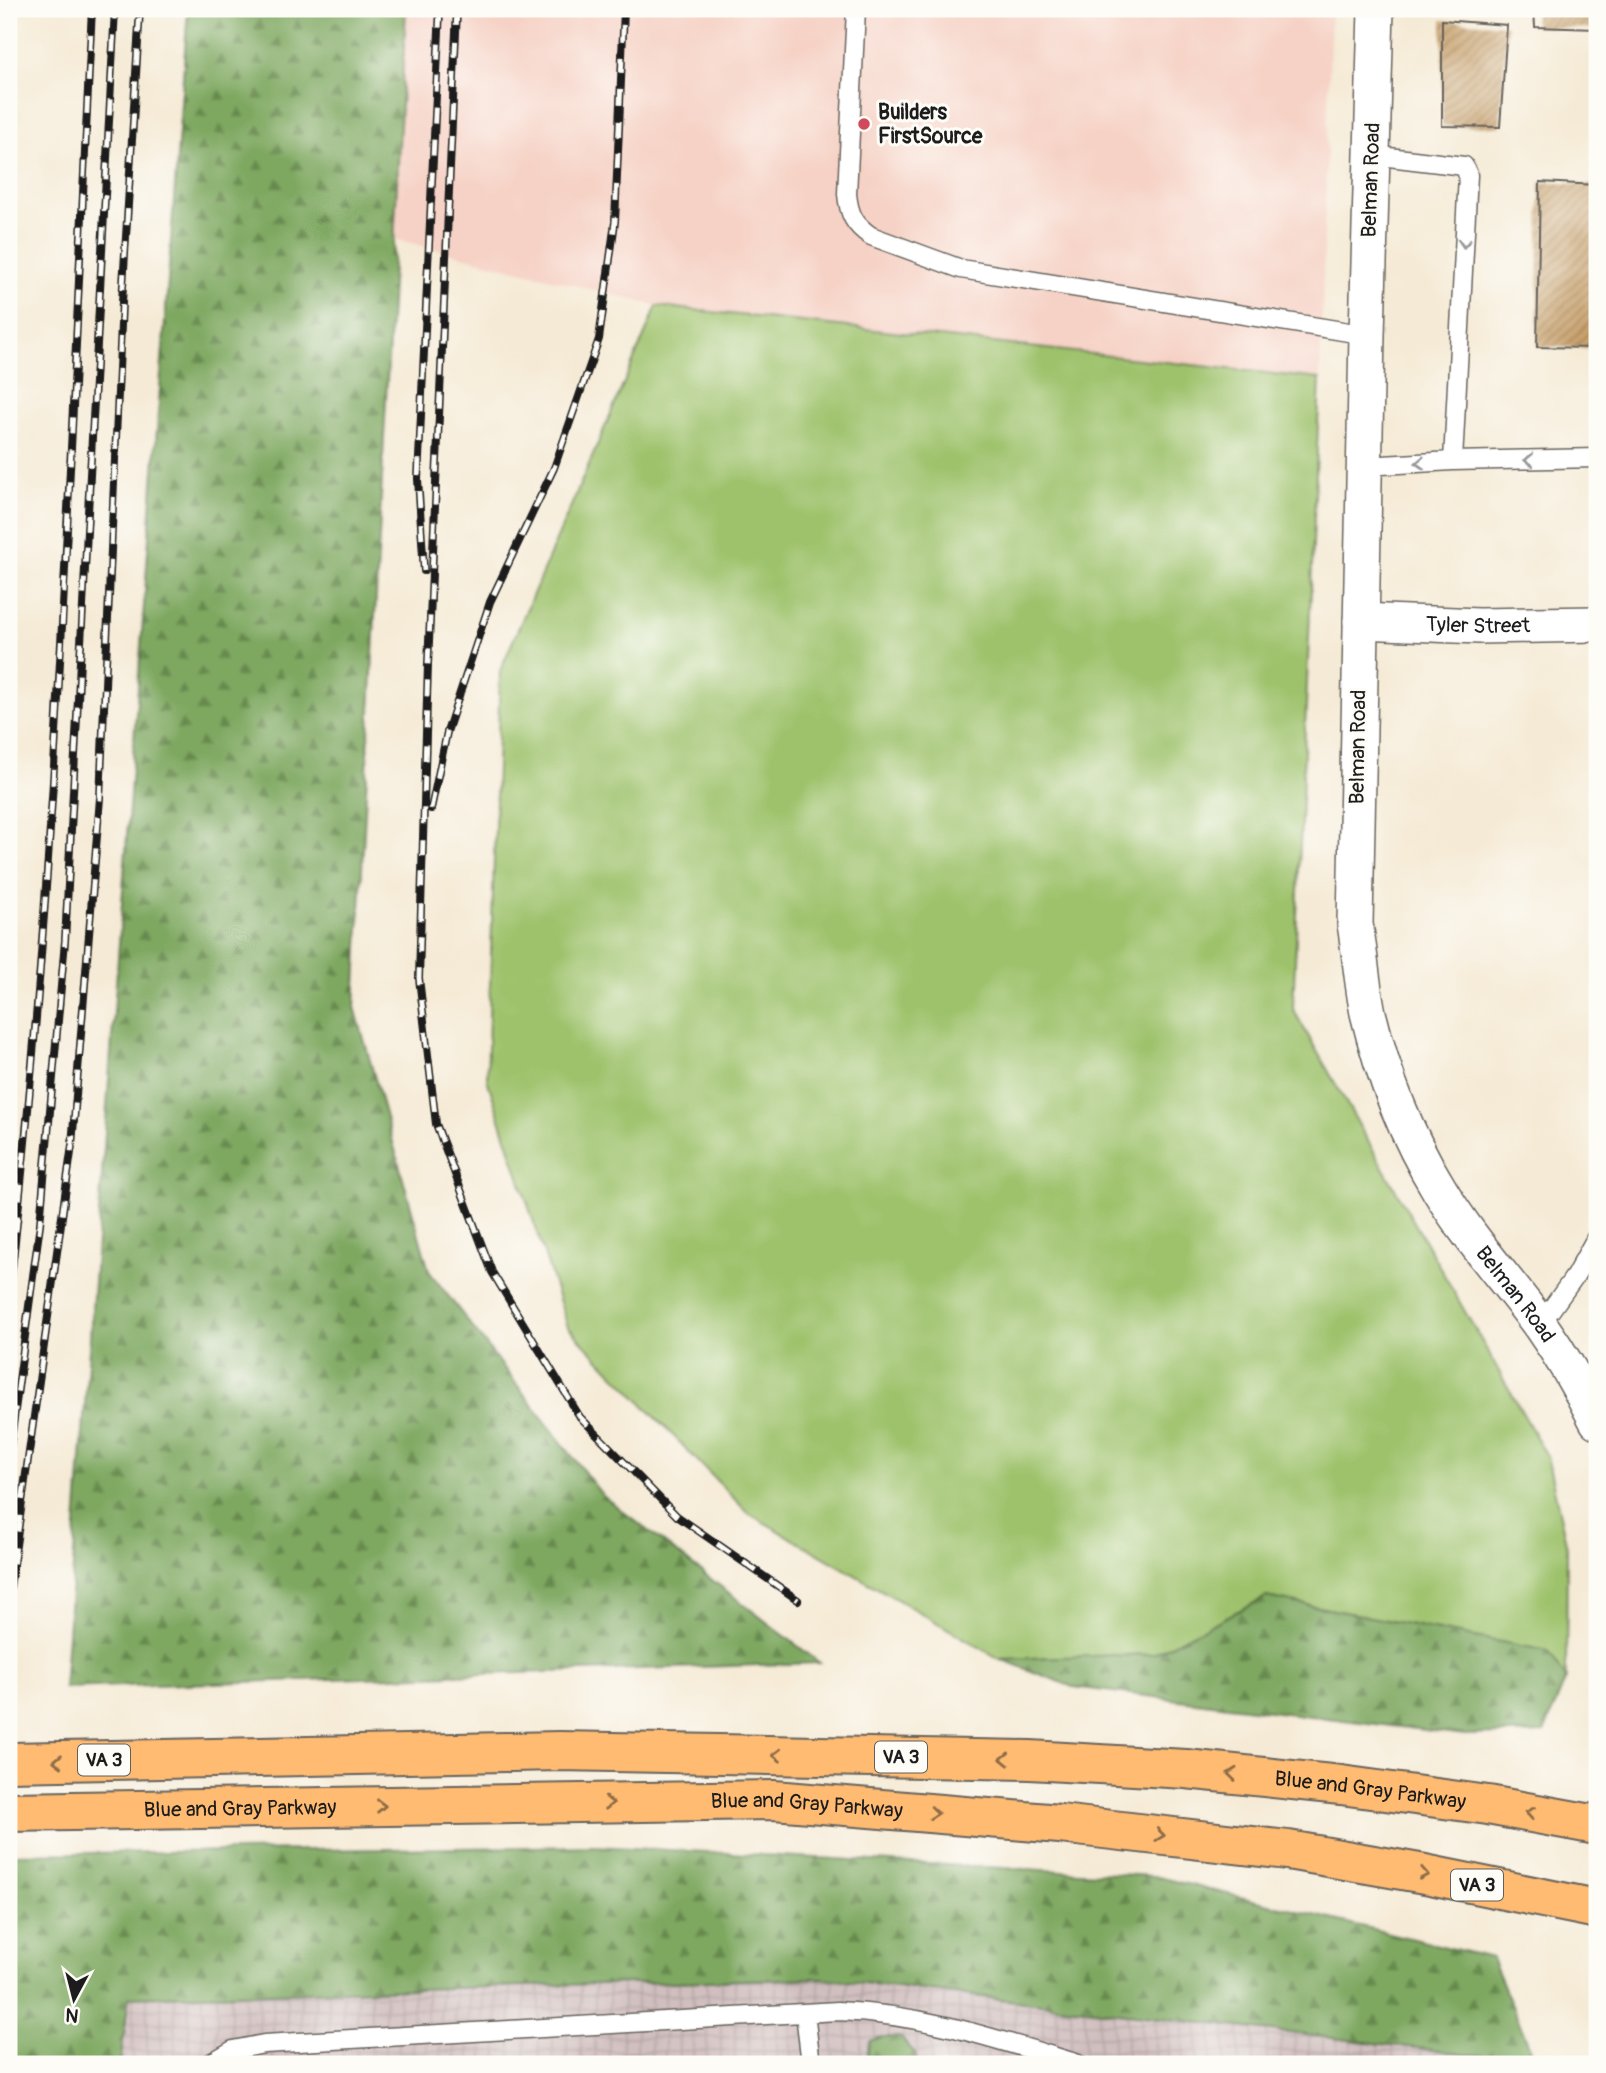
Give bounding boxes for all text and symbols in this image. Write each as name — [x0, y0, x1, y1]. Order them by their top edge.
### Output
place label: Builders FirstSource — [878, 99, 983, 150]
marker: Builders FirstSource — [856, 116, 872, 132]
street label: Belman Road — [1356, 122, 1386, 238]
one-way arrow — [1457, 238, 1472, 249]
one-way arrow — [1523, 452, 1534, 467]
one-way arrow — [1414, 455, 1425, 470]
street label: Tyler Street — [1425, 610, 1531, 640]
street label: Belman Road — [1343, 689, 1373, 805]
street label: Belman Road — [1470, 1240, 1562, 1348]
road number: VA 3 — [875, 1742, 927, 1772]
road number: VA 3 — [78, 1744, 130, 1776]
one-way arrow — [772, 1747, 782, 1763]
one-way arrow — [999, 1752, 1010, 1767]
one-way arrow — [53, 1753, 63, 1769]
street label: Blue and Gray Parkway — [1273, 1765, 1468, 1815]
one-way arrow — [1226, 1767, 1237, 1782]
street label: Blue and Gray Parkway — [710, 1787, 904, 1824]
street label: Blue and Gray Parkway — [143, 1793, 337, 1823]
one-way arrow — [603, 1795, 614, 1810]
one-way arrow — [376, 1798, 387, 1814]
one-way arrow — [928, 1805, 939, 1820]
one-way arrow — [1524, 1806, 1536, 1821]
one-way arrow — [1154, 1828, 1166, 1843]
one-way arrow — [1418, 1866, 1430, 1881]
road number: VA 3 — [1451, 1870, 1503, 1900]
north arrow — [38, 1965, 108, 2035]
text: N — [64, 2002, 80, 2028]

